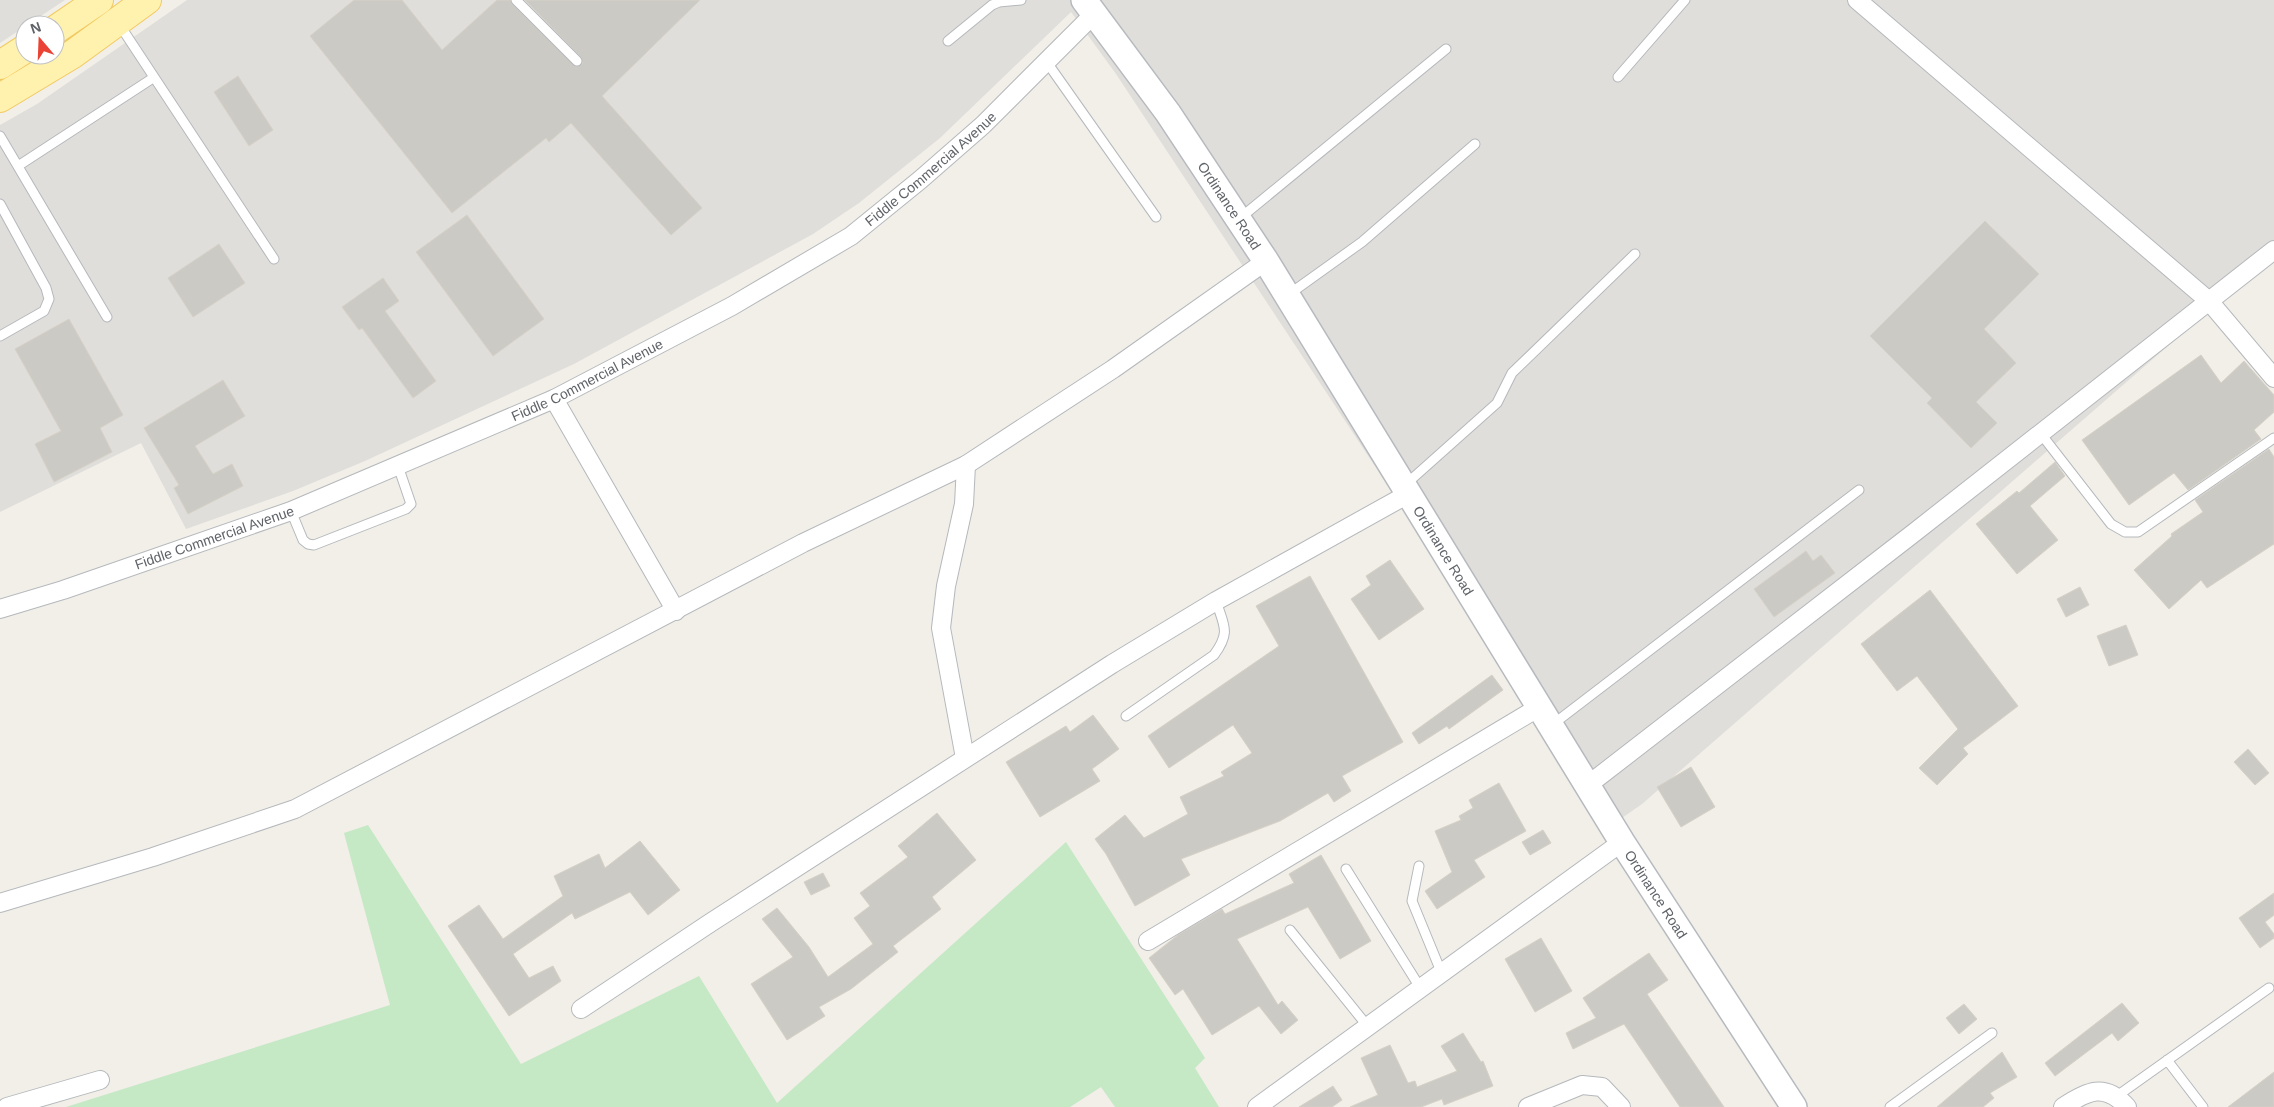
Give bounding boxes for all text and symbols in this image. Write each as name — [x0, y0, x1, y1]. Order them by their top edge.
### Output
north arrow — [15, 15, 65, 65]
text: N — [28, 18, 43, 37]
street label: Fiddle Commercial Avenue — [862, 108, 1000, 229]
street label: Ordinance Road — [1195, 159, 1264, 253]
street label: Fiddle Commercial Avenue — [509, 335, 666, 424]
street label: Fiddle Commercial Avenue — [133, 503, 296, 572]
street label: Ordinance Road — [1410, 503, 1477, 598]
street label: Ordinance Road — [1621, 847, 1690, 941]

